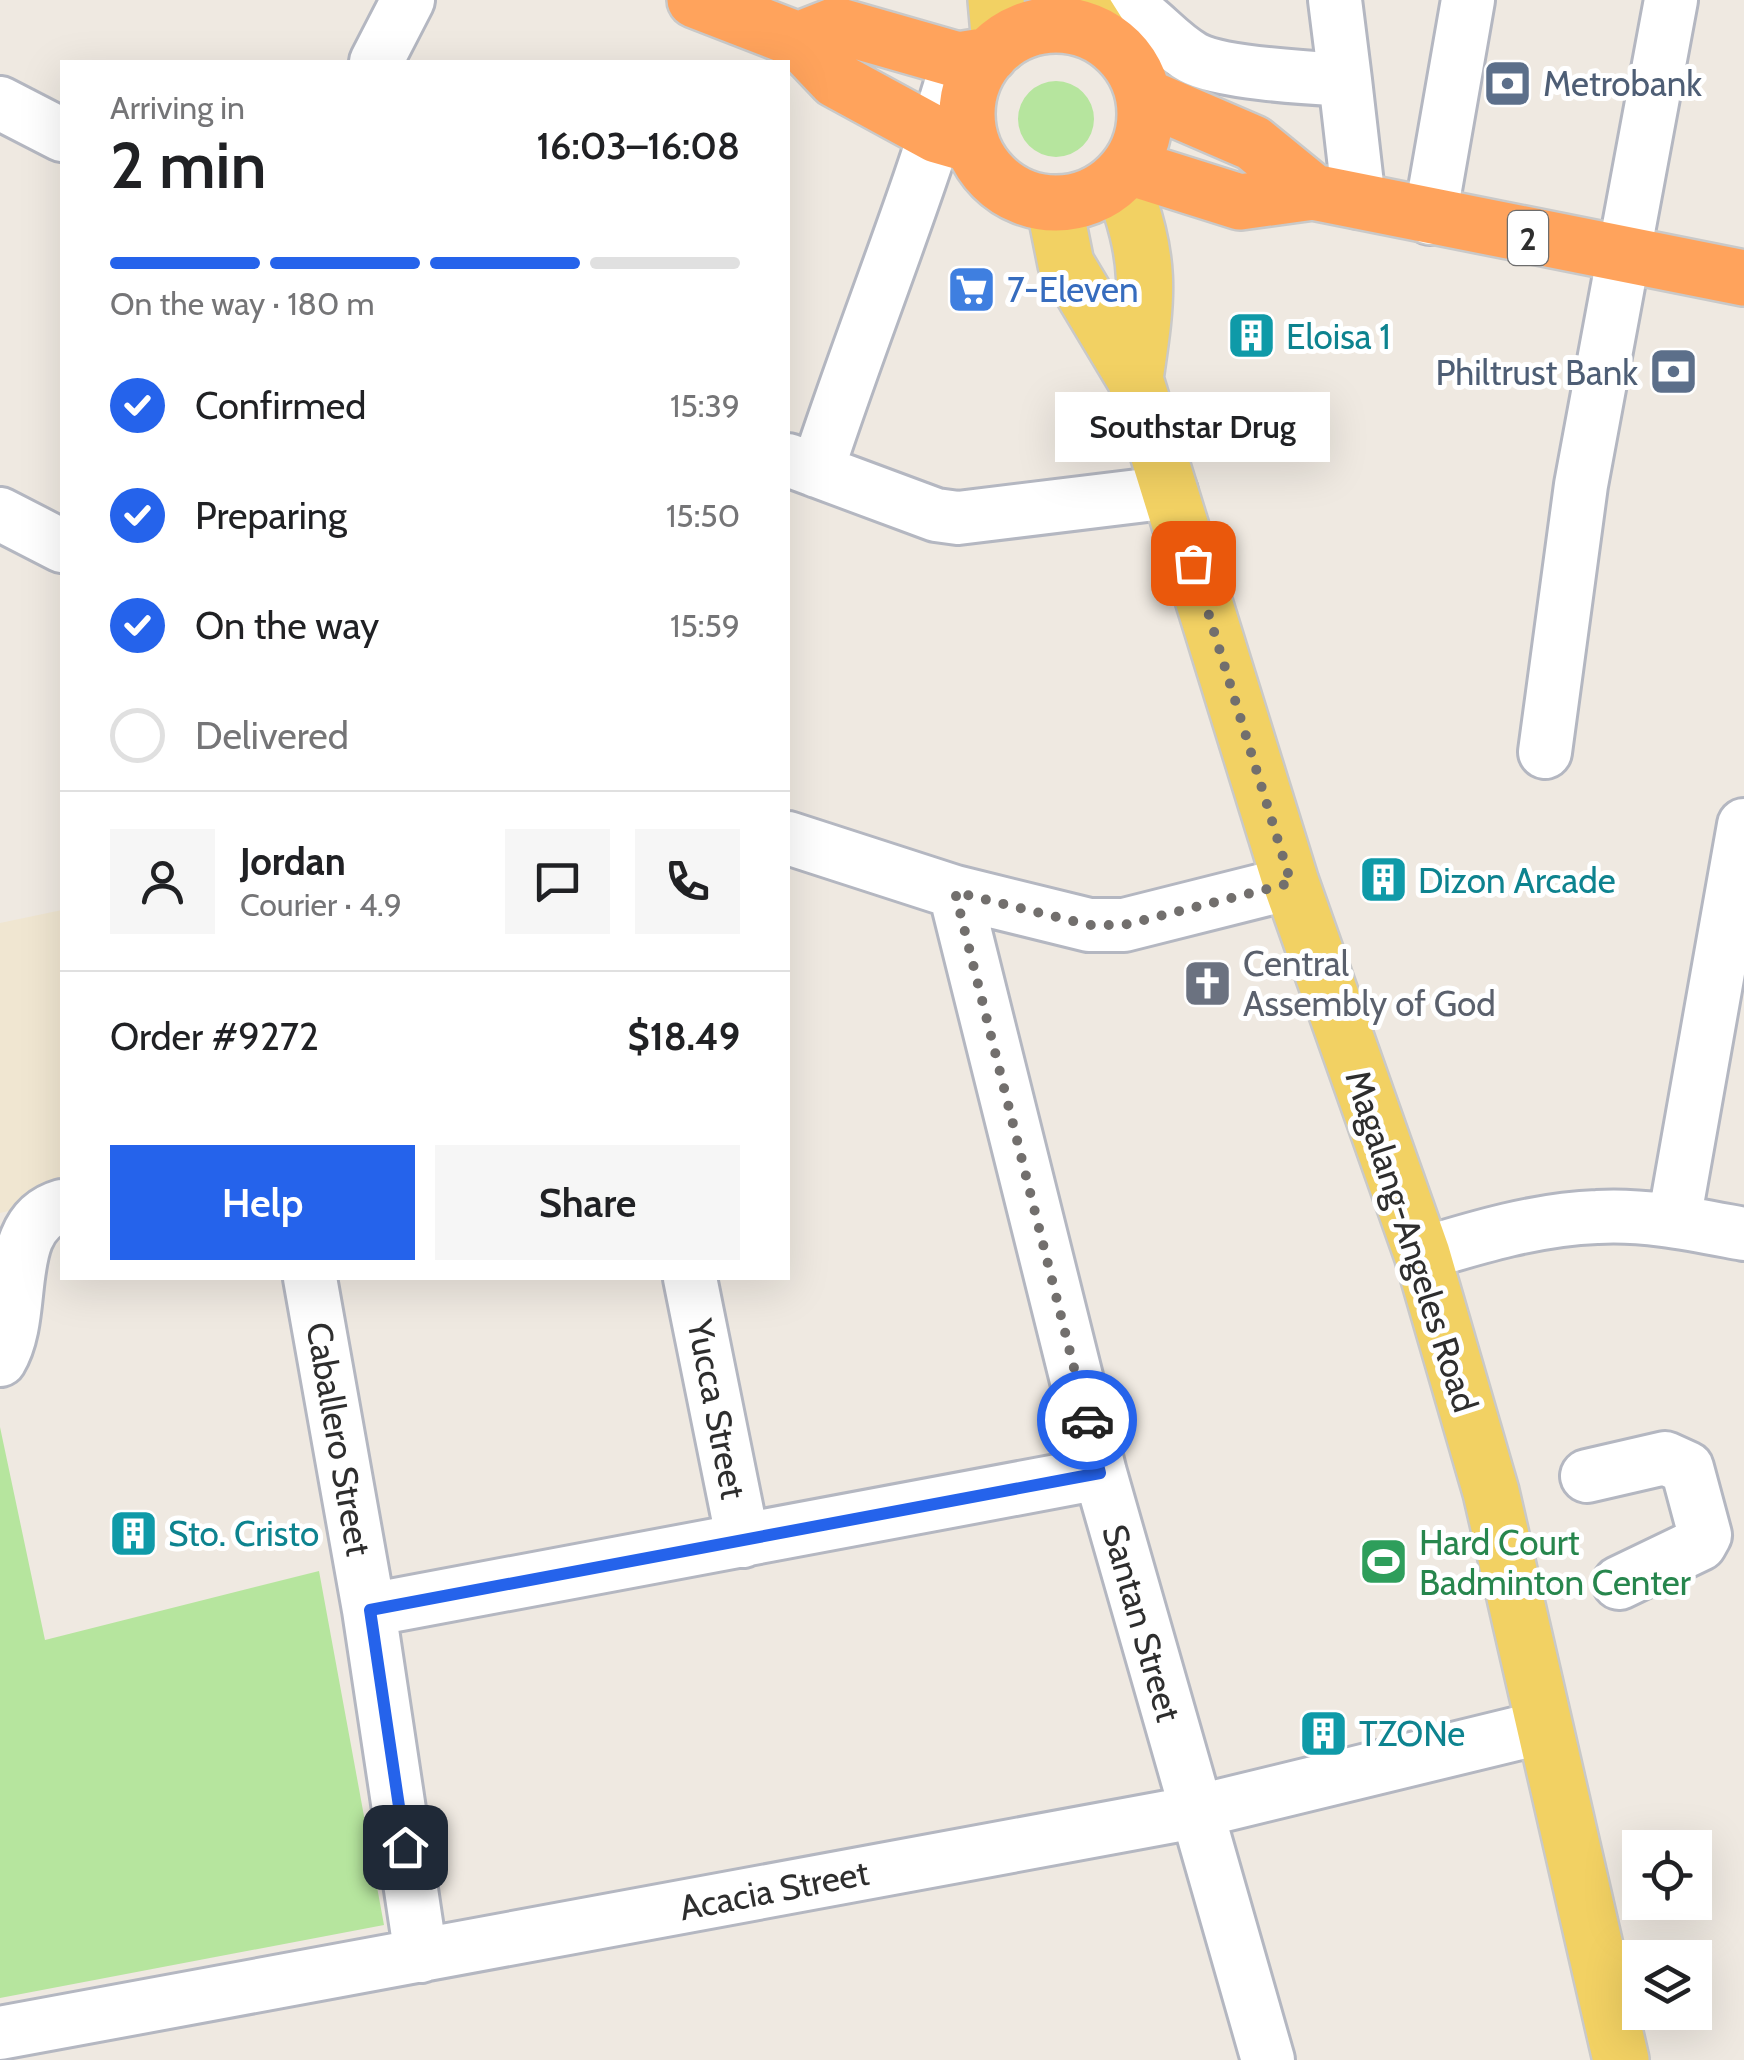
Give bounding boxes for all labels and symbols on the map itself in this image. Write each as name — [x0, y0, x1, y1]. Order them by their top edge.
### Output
bank icon: Metrobank — [1482, 57, 1534, 109]
place label: Metrobank — [1543, 62, 1702, 105]
road number: 2 — [1508, 211, 1548, 265]
supermarket icon: 7-Eleven — [946, 263, 998, 315]
place label: 7-Eleven — [1007, 268, 1139, 311]
building icon: Eloisa 1 — [1225, 310, 1277, 362]
place label: Eloisa 1 — [1286, 315, 1391, 358]
bank icon: Philtrust Bank — [1647, 346, 1699, 398]
place label: Philtrust Bank — [1435, 351, 1638, 394]
callout: Southstar Drug — [1056, 393, 1330, 463]
pin — [1151, 521, 1236, 606]
building icon: Dizon Arcade — [1357, 854, 1409, 906]
place label: Dizon Arcade — [1418, 859, 1616, 902]
place label: Central Assembly of God — [1243, 942, 1496, 1025]
church icon: Central Assembly of God — [1182, 957, 1234, 1009]
street label: Magalang-Angeles Road — [1336, 1065, 1488, 1417]
street label: Yucca Street — [678, 1315, 756, 1503]
street label: Caballero Street — [297, 1319, 381, 1559]
courier — [1037, 1370, 1137, 1470]
building icon: Sto. Cristo — [107, 1507, 159, 1559]
place label: Sto. Cristo — [168, 1512, 319, 1555]
street label: Santan Street — [1093, 1520, 1191, 1726]
place label: Hard Court Badminton Center — [1419, 1521, 1691, 1604]
sports icon: Hard Court Badminton Center — [1358, 1536, 1410, 1588]
building icon: TZONe — [1298, 1707, 1350, 1759]
place label: TZONe — [1359, 1712, 1465, 1755]
pin — [363, 1805, 448, 1890]
street label: Acacia Street — [676, 1851, 872, 1929]

